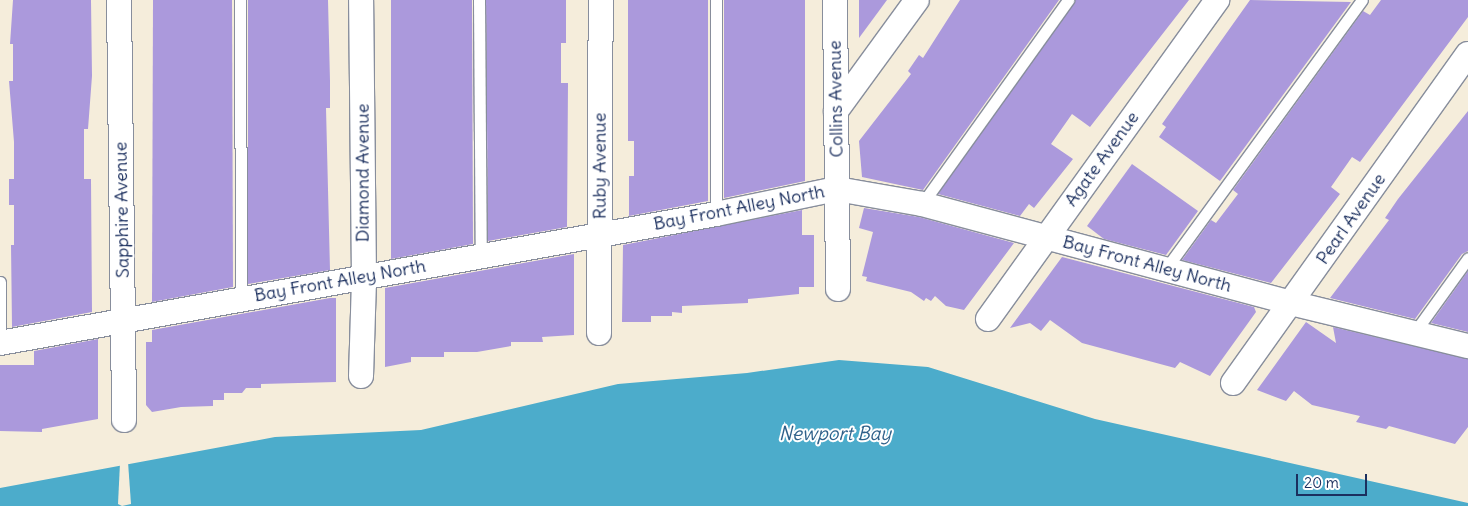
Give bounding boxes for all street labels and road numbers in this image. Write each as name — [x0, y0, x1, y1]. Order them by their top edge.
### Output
street label: Collins Avenue — [824, 40, 848, 158]
street label: Diamond Avenue — [352, 104, 374, 242]
street label: Agate Avenue — [1060, 107, 1144, 211]
street label: Ruby Avenue — [589, 113, 611, 219]
street label: Sapphire Avenue — [110, 142, 134, 278]
street label: Pearl Avenue — [1312, 169, 1390, 269]
street label: Bay Front Alley North — [652, 181, 826, 235]
street label: Bay Front Alley North — [1060, 231, 1234, 297]
street label: Bay Front Alley North — [253, 255, 427, 307]

